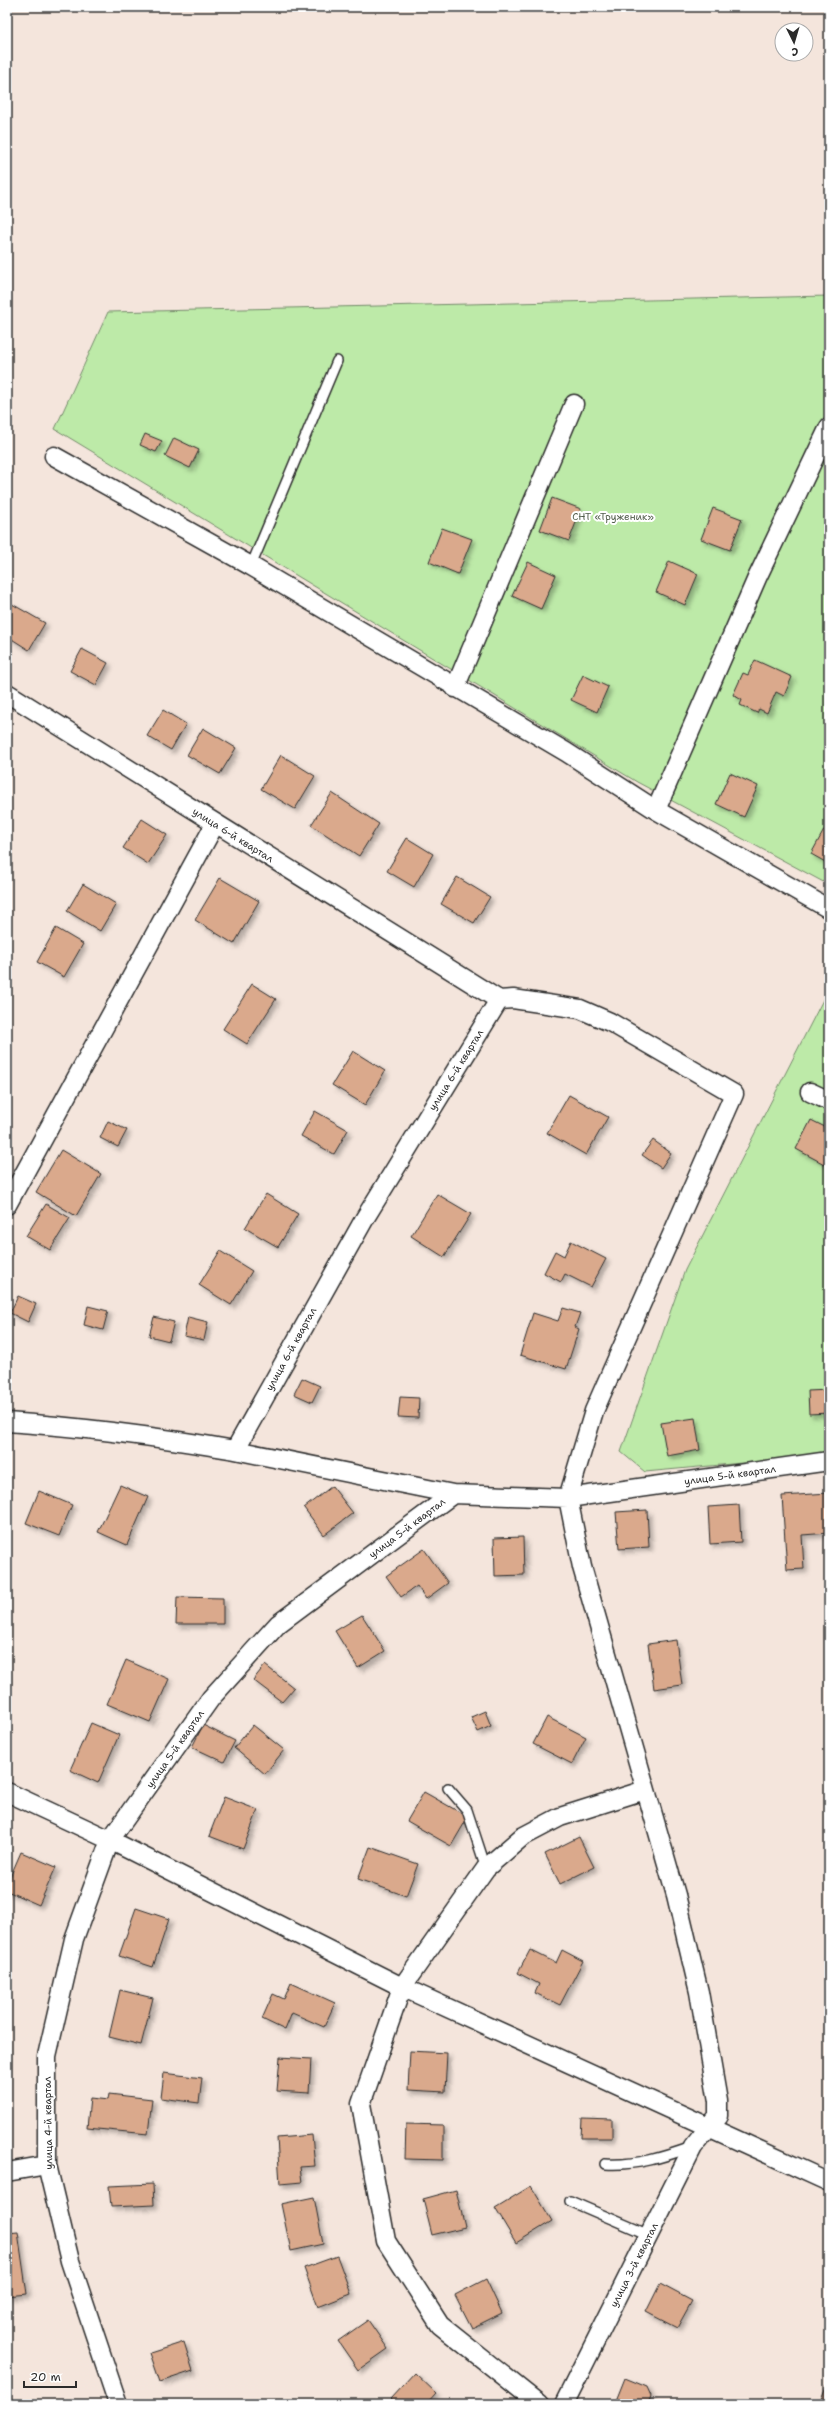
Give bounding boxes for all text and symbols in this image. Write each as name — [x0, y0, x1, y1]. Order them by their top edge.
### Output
north arrow — [774, 22, 814, 62]
text: С — [791, 44, 799, 59]
park label: СНТ «Труженик» — [572, 510, 654, 523]
street label: улица 6-й квартал — [190, 805, 276, 865]
street label: улица 6-й квартал — [426, 1027, 486, 1113]
street label: улица 6-й квартал — [263, 1305, 319, 1393]
street label: улица 5-й квартал — [683, 1462, 777, 1488]
street label: улица 5-й квартал — [366, 1495, 448, 1561]
street label: улица 5-й квартал — [143, 1707, 207, 1791]
street label: улица 4-й квартал — [41, 2076, 55, 2170]
street label: улица 3-й квартал — [607, 2220, 661, 2309]
scale bar — [24, 2363, 76, 2389]
text: 20 m — [30, 2369, 61, 2385]

